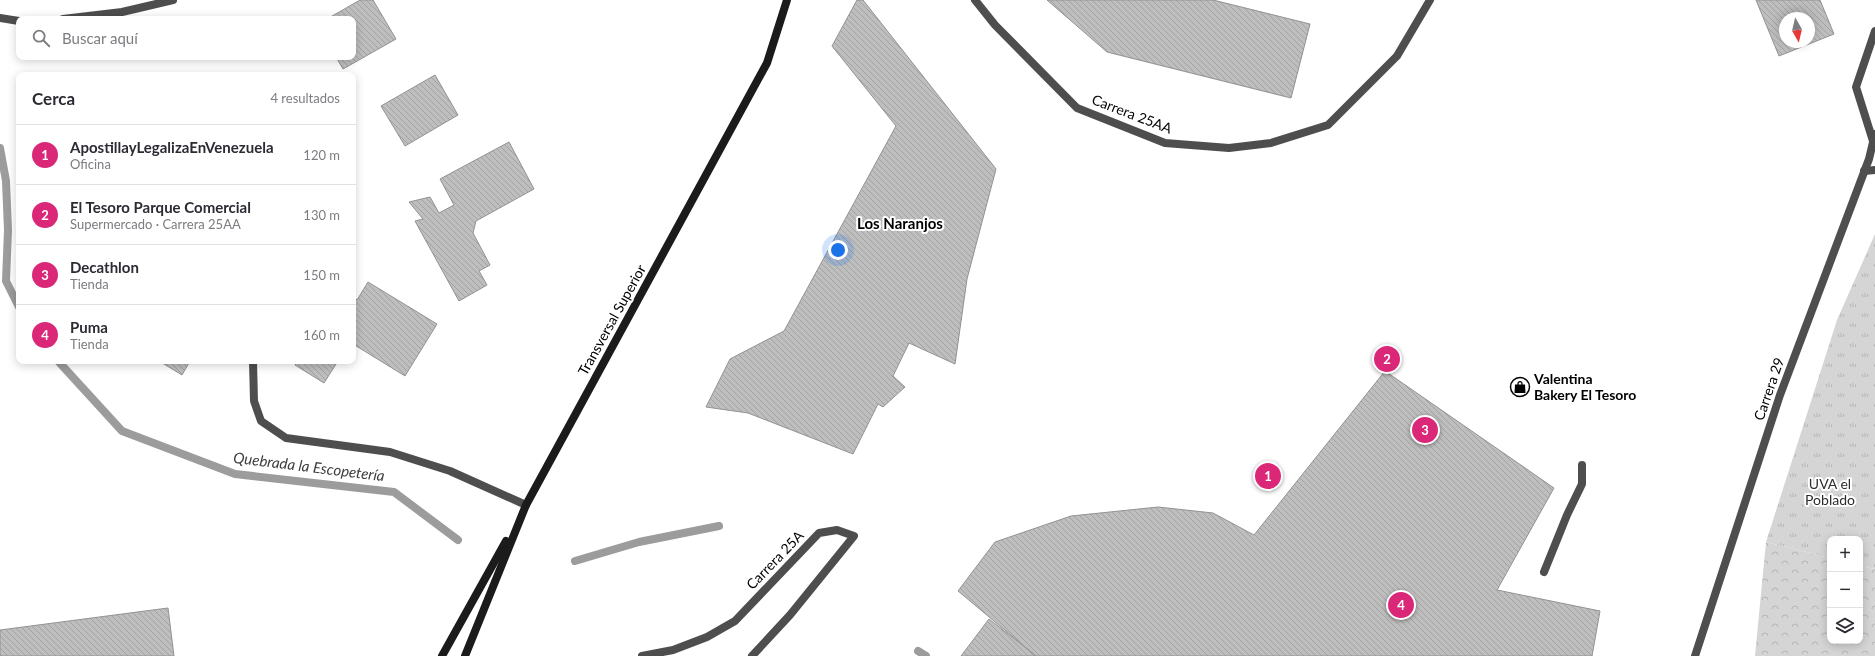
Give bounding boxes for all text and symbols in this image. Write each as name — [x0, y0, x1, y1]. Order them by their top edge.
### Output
north arrow — [1779, 12, 1815, 48]
search box — [16, 16, 356, 60]
icon: search — [30, 27, 52, 49]
text: Buscar aquí — [62, 29, 138, 47]
text: Cerca — [32, 88, 75, 109]
text: 4 resultados — [270, 90, 340, 106]
street label: Carrera 25AA — [1090, 90, 1175, 137]
text: ApostillayLegalizaEnVenezuela — [70, 138, 274, 156]
text: 1 — [41, 147, 49, 163]
text: 120 m — [303, 147, 340, 163]
text: Oficina — [70, 156, 111, 172]
text: El Tesoro Parque Comercial — [70, 198, 251, 216]
text: 2 — [41, 207, 49, 223]
text: 130 m — [303, 207, 340, 223]
district label: Los Naranjos — [857, 214, 943, 232]
text: Supermercado · Carrera 25AA — [70, 216, 241, 232]
your location — [828, 240, 848, 260]
text: Decathlon — [70, 258, 139, 276]
street label: Transversal Superior — [574, 261, 649, 378]
text: 3 — [41, 267, 49, 283]
text: 150 m — [303, 267, 340, 283]
text: Tienda — [70, 276, 109, 292]
text: Puma — [70, 318, 108, 336]
text: 4 — [41, 327, 49, 343]
text: 160 m — [303, 327, 340, 343]
text: Tienda — [70, 336, 109, 352]
pin: 2 — [1374, 344, 1400, 374]
street label: Carrera 29 — [1750, 355, 1787, 423]
place label: Valentina Bakery El Tesoro — [1533, 370, 1636, 403]
shop icon: Valentina Bakery El Tesoro — [1509, 376, 1531, 398]
pin: 3 — [1412, 415, 1438, 445]
water label: Quebrada la Escopetería — [232, 448, 386, 484]
pin: 1 — [1255, 461, 1281, 491]
park label: UVA el Poblado — [1805, 475, 1855, 508]
street label: Carrera 25A — [743, 526, 807, 592]
map controls — [1827, 536, 1863, 644]
button: + — [1827, 536, 1863, 572]
button: − — [1827, 572, 1863, 608]
pin: 4 — [1388, 590, 1414, 620]
button: layers — [1827, 608, 1863, 644]

